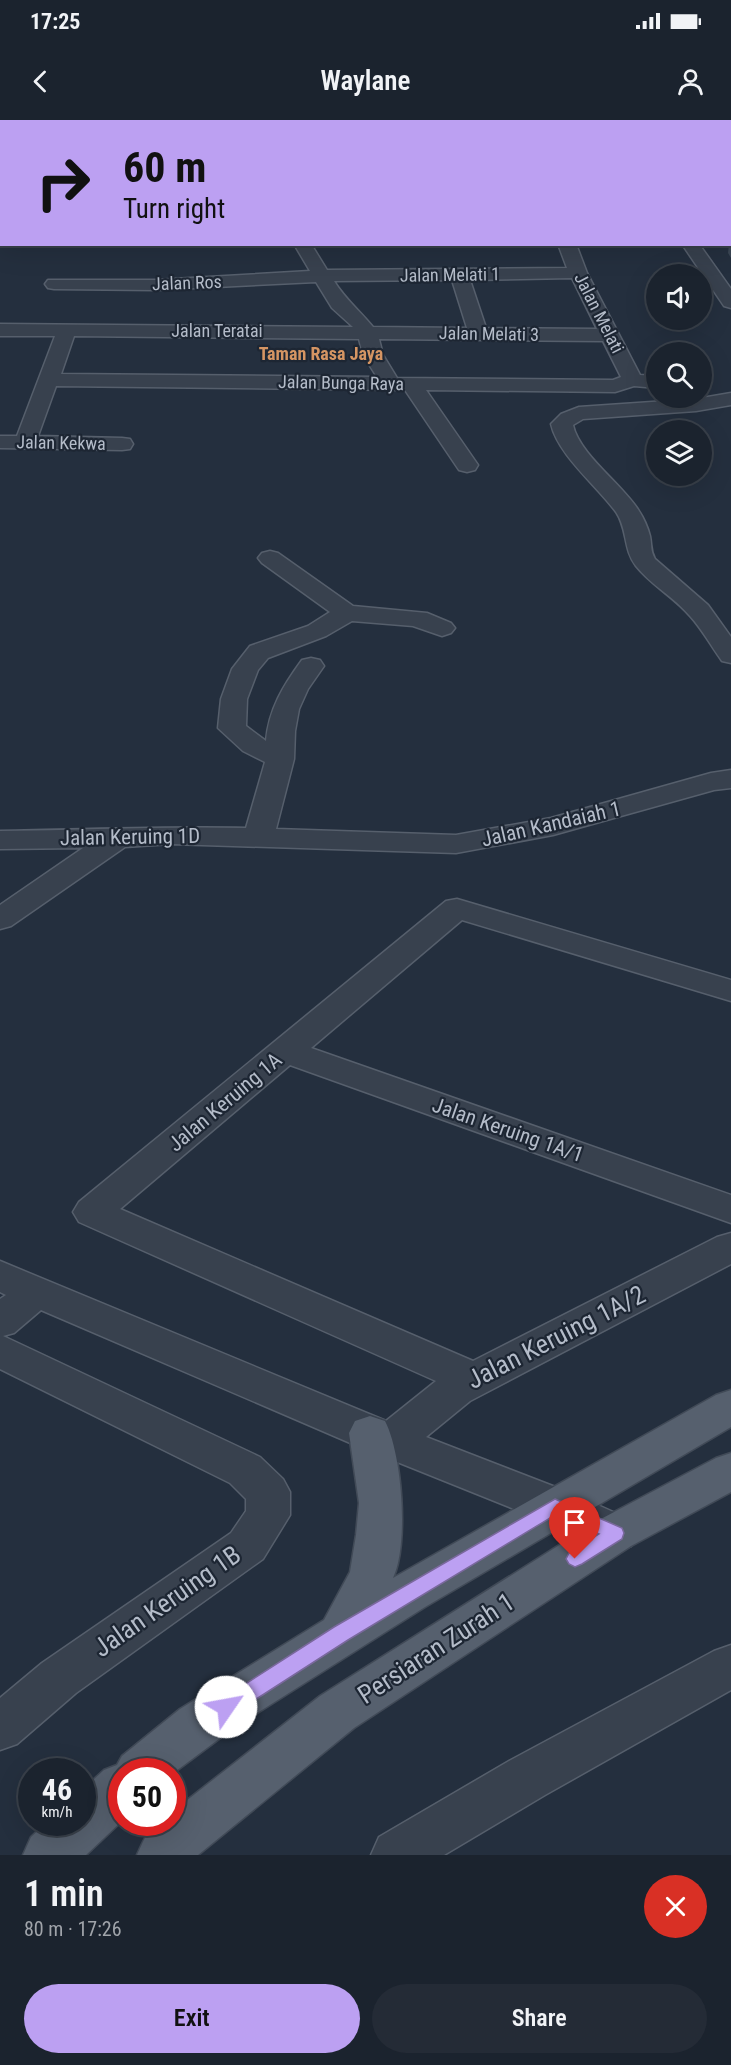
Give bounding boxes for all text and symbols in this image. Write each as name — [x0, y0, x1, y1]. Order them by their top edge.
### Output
text: 17:25 — [30, 9, 81, 34]
icon: back — [24, 65, 57, 98]
text: Waylane — [321, 65, 410, 97]
icon: person — [674, 65, 707, 98]
text: 60 m — [123, 143, 206, 192]
icon: right — [24, 144, 102, 222]
text: Turn right — [123, 193, 225, 225]
street label: Jalan Melati 1 — [400, 263, 500, 286]
map controls — [646, 264, 712, 486]
button: sound — [646, 264, 712, 330]
street label: Jalan Melati — [570, 269, 629, 356]
street label: Jalan Ros — [152, 271, 222, 294]
street label: Jalan Teratai — [171, 320, 263, 341]
street label: Jalan Melati 3 — [439, 322, 539, 345]
button: search — [646, 342, 712, 408]
district label: Taman Rasa Jaya — [259, 343, 383, 364]
street label: Jalan Bunga Raya — [278, 371, 404, 394]
button: layers — [646, 420, 712, 486]
street label: Jalan Kekwa — [16, 431, 106, 454]
street label: Jalan Kandaiah 1 — [479, 796, 623, 852]
street label: Jalan Keruing 1D — [60, 824, 200, 850]
street label: Jalan Keruing 1A — [164, 1048, 286, 1156]
street label: Jalan Keruing 1A/1 — [429, 1093, 587, 1167]
street label: Jalan Keruing 1A/2 — [462, 1279, 650, 1395]
pin — [549, 1497, 600, 1559]
icon: arrive — [558, 1506, 591, 1539]
street label: Jalan Keruing 1B — [88, 1539, 246, 1663]
street label: Persiaran Zurah 1 — [352, 1586, 520, 1710]
position arrow — [194, 1675, 258, 1739]
speed limit sign: 50 — [108, 1758, 186, 1836]
text: 46 — [42, 1772, 72, 1807]
text: km/h — [42, 1803, 72, 1821]
text: 1 min — [24, 1873, 104, 1915]
button: close — [644, 1875, 707, 1938]
text: 80 m · 17:26 — [24, 1917, 122, 1941]
button: Exit — [24, 1984, 360, 2053]
button: Share — [372, 1984, 707, 2053]

